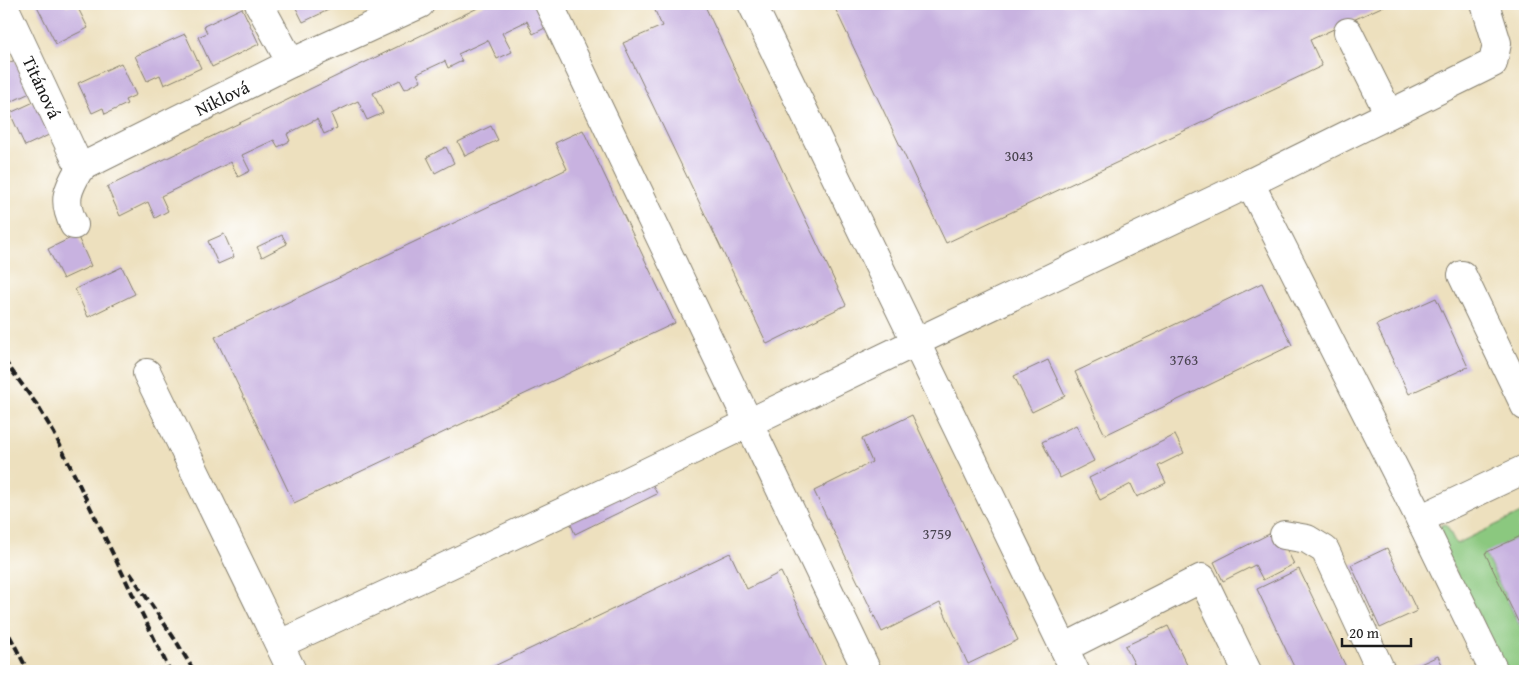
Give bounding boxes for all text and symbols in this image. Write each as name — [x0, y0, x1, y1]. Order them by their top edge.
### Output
street label: Titánová — [16, 51, 68, 123]
street label: Niklová — [190, 73, 254, 123]
house number: 3043 — [1005, 145, 1033, 166]
house number: 3763 — [1170, 349, 1198, 370]
house number: 3759 — [923, 523, 951, 544]
scale bar — [1342, 615, 1410, 647]
text: 20 m — [1349, 622, 1380, 643]

